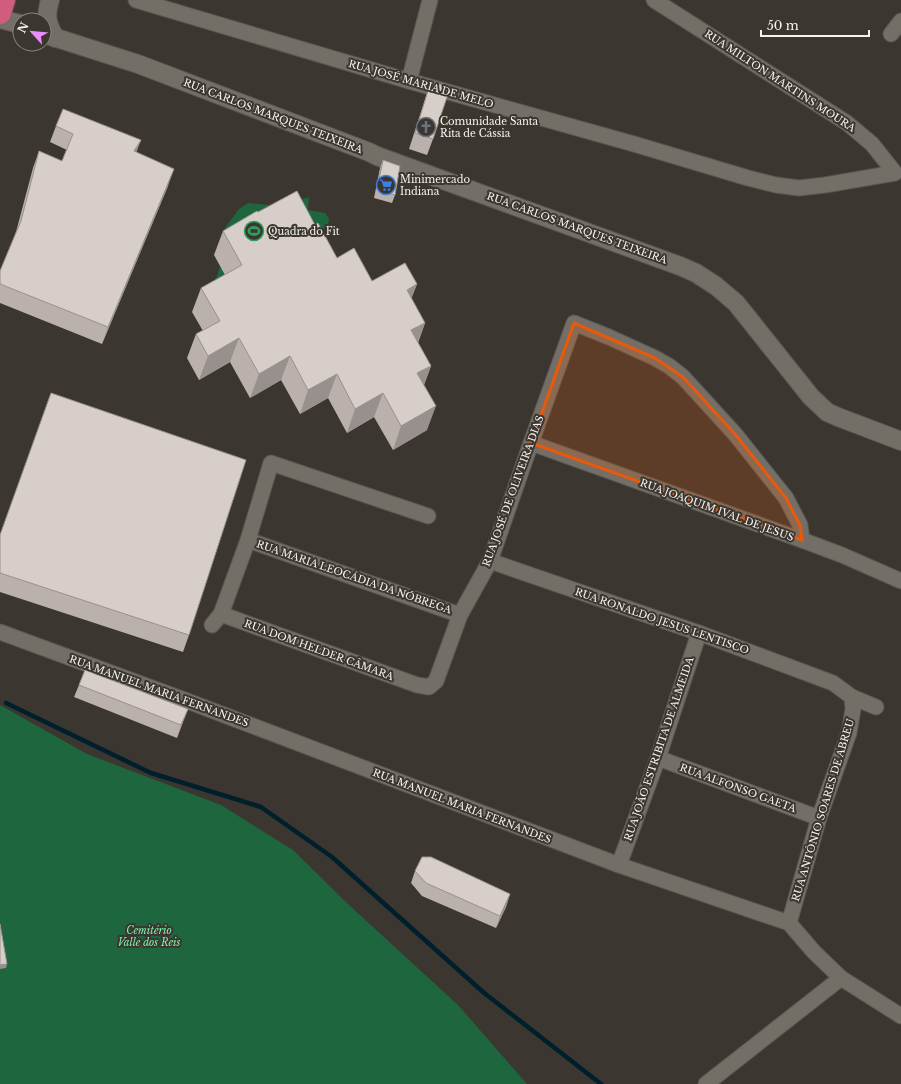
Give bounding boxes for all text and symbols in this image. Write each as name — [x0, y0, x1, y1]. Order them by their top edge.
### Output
north arrow — [12, 12, 52, 52]
scale bar — [761, 12, 869, 38]
text: 50 m — [767, 18, 799, 33]
text: N — [15, 19, 32, 35]
street label: RUA MILTON MARTINS MOURA — [702, 27, 858, 135]
street label: RUA JOSÉ MARIA DE MELO — [347, 56, 495, 111]
street label: RUA CARLOS MARQUES TEIXEIRA — [182, 76, 365, 156]
place label: Comunidade Santa Rita de Cássia — [440, 115, 539, 140]
church icon: Comunidade Santa Rita de Cássia — [415, 116, 437, 138]
place label: Minimercado Indiana — [400, 173, 470, 198]
supermarket icon: Minimercado Indiana — [375, 174, 397, 196]
street label: RUA CARLOS MARQUES TEIXEIRA — [485, 189, 669, 267]
sports icon: Quadra do Fit — [243, 220, 265, 242]
place label: Quadra do Fit — [268, 225, 340, 238]
street label: RUA JOSÉ DE OLIVEIRA DIAS — [479, 413, 546, 568]
street label: RUA JOAQUIM IVAL DE JESUS — [638, 476, 796, 544]
street label: RUA MARIA LEOCÁDIA DA NÓBREGA — [255, 536, 454, 617]
street label: RUA RONALDO JESUS LENTISCO — [573, 585, 751, 657]
street label: RUA DOM HELDER CÂMARA — [242, 616, 396, 683]
street label: RUA MANUEL MARIA FERNANDES — [67, 652, 251, 730]
street label: RUA JOÃO ESTRIBITA DE ALMEIDA — [620, 655, 697, 843]
street label: RUA ANTÔNIO SOARES DE ABREU — [788, 716, 857, 903]
street label: RUA ALFONSO GAETA — [678, 761, 798, 815]
street label: RUA MANUEL MARIA FERNANDES — [371, 766, 553, 846]
park label: Cemitério Valle dos Reis — [118, 924, 180, 949]

